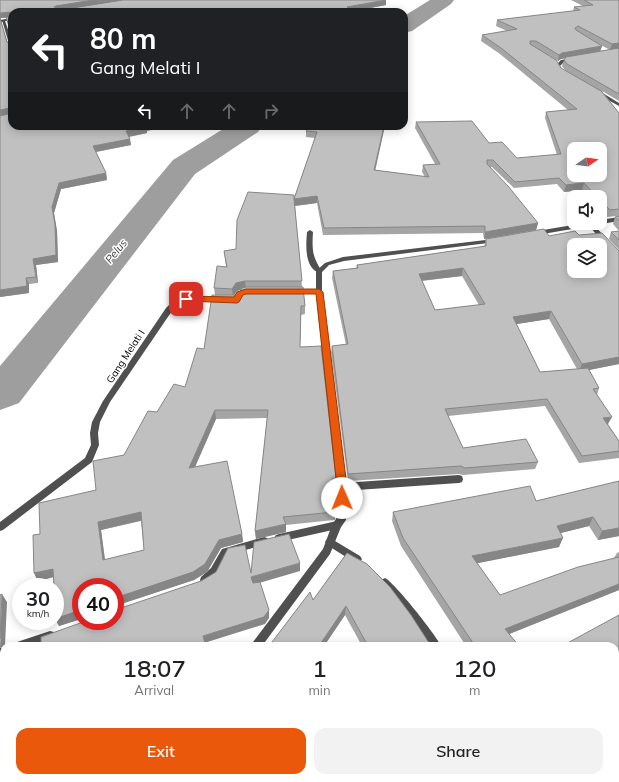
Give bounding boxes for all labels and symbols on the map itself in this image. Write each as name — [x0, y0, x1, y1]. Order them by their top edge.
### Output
north arrow — [567, 142, 607, 182]
water label: Pelus — [102, 236, 130, 266]
pin — [169, 282, 203, 316]
street label: Gang Melati I — [103, 327, 148, 386]
position arrow — [321, 477, 363, 519]
speed limit sign: 40 — [72, 578, 124, 630]

